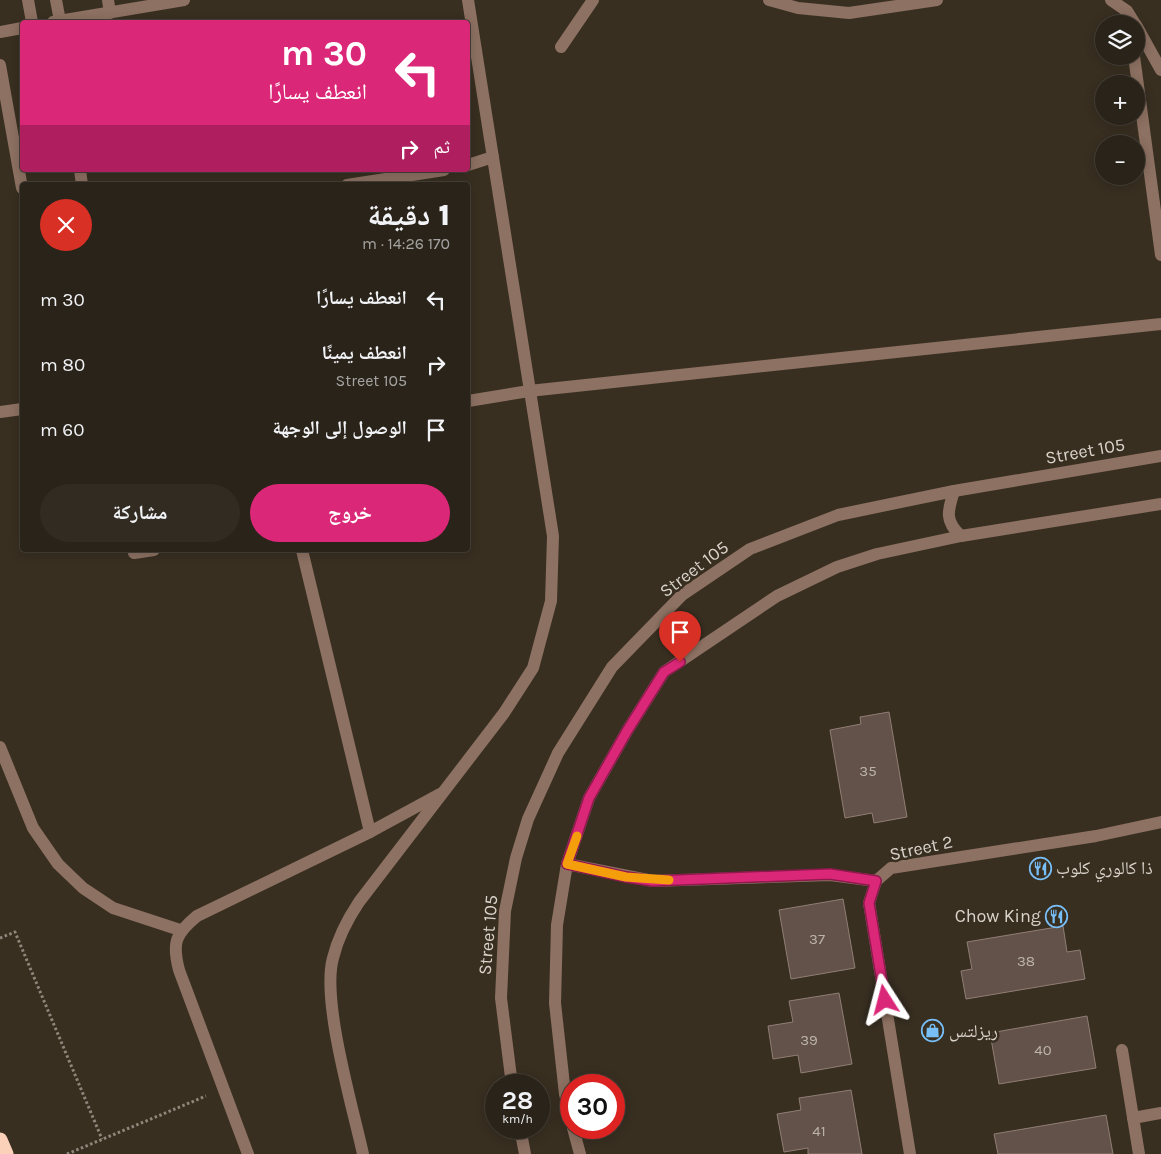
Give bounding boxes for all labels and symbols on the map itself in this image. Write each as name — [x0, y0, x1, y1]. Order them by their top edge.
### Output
street label: Street 105 — [1043, 433, 1127, 469]
street label: Street 105 — [655, 536, 733, 602]
pin — [659, 611, 701, 662]
house number: 35 — [859, 762, 877, 780]
street label: Street 2 — [887, 831, 955, 865]
restaurant icon: ذا كالوري كلوب — [1028, 856, 1052, 880]
place label: ذا كالوري كلوب — [1056, 857, 1153, 883]
street label: Street 105 — [474, 894, 502, 976]
restaurant icon: Chow King — [1045, 904, 1069, 928]
place label: Chow King — [955, 905, 1041, 927]
house number: 37 — [809, 930, 825, 948]
house number: 38 — [1017, 952, 1035, 970]
position arrow — [858, 973, 910, 1025]
shop icon: ريزلتس — [921, 1019, 945, 1043]
place label: ريزلتس — [949, 1020, 998, 1042]
house number: 39 — [800, 1031, 818, 1049]
house number: 40 — [1034, 1041, 1052, 1059]
speed limit sign: 30 — [560, 1074, 625, 1139]
house number: 41 — [812, 1122, 826, 1140]

